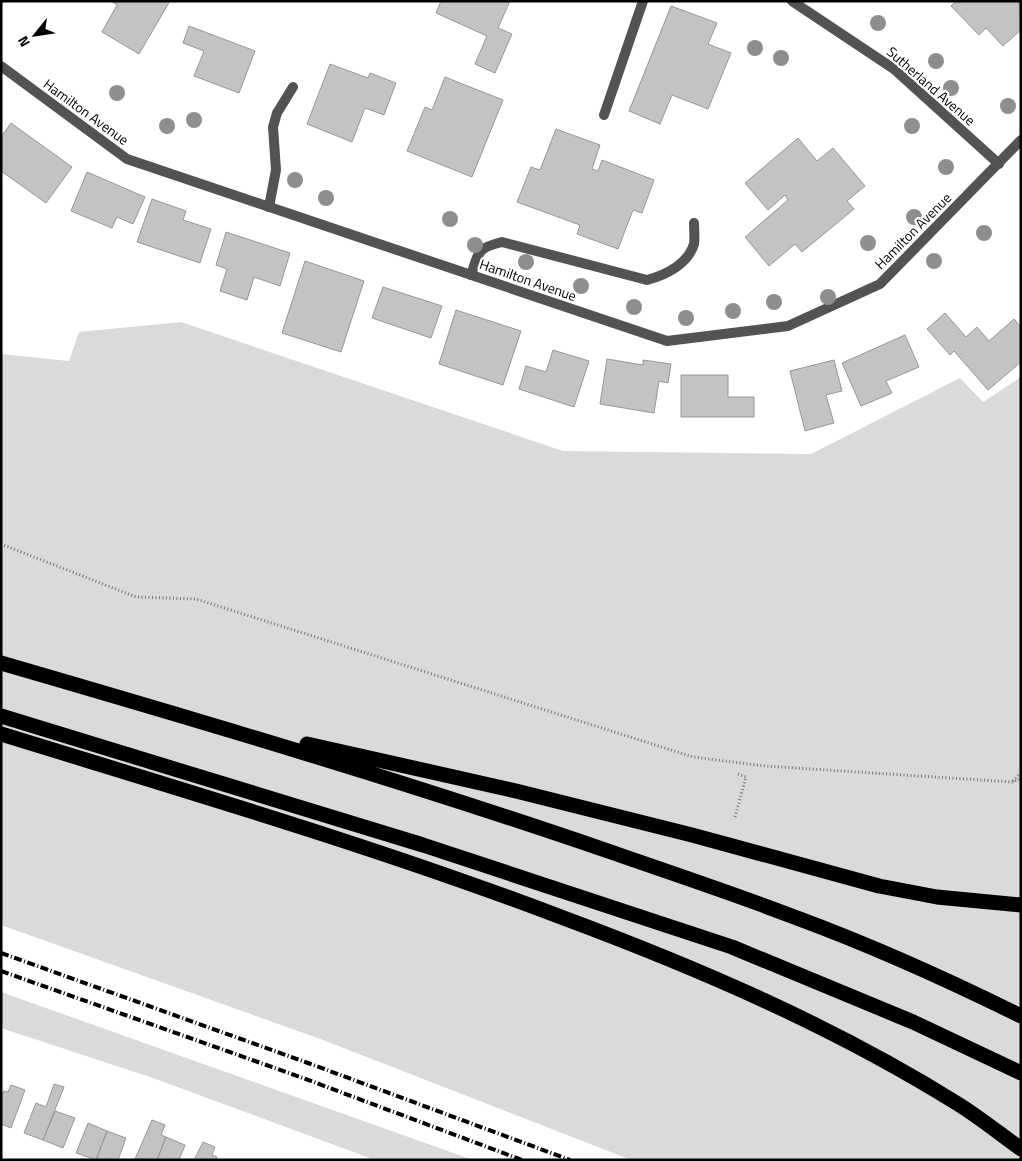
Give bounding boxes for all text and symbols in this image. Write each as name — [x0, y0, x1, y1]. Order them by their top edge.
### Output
north arrow — [10, 10, 60, 60]
text: N — [12, 32, 35, 51]
street label: Sutherland Avenue — [882, 41, 980, 130]
street label: Hamilton Avenue — [39, 73, 133, 150]
street label: Hamilton Avenue — [869, 187, 956, 274]
street label: Hamilton Avenue — [477, 253, 579, 306]

